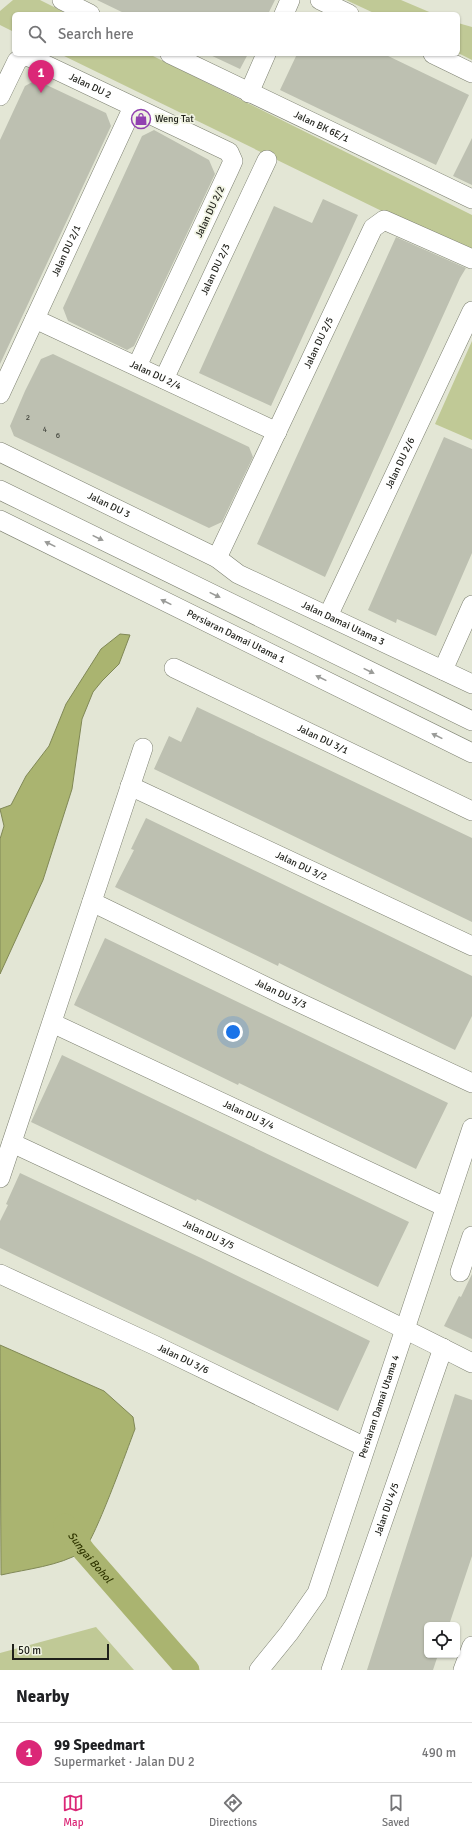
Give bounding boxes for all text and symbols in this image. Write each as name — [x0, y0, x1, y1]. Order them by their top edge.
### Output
search box — [12, 12, 460, 56]
icon: search — [26, 23, 48, 45]
text: Search here — [58, 25, 134, 43]
pin: 1 — [28, 60, 54, 93]
street label: Jalan DU 2 — [67, 71, 113, 101]
shop icon: Weng Tat — [130, 108, 152, 130]
street label: Jalan BK 6E/1 — [292, 108, 351, 145]
place label: Weng Tat — [155, 113, 194, 125]
street label: Jalan DU 2/2 — [193, 184, 227, 240]
street label: Jalan DU 2/1 — [49, 223, 84, 278]
street label: Jalan DU 2/3 — [198, 242, 233, 297]
street label: Jalan DU 2/5 — [301, 315, 336, 370]
street label: Jalan DU 2/4 — [128, 358, 184, 393]
house number: 2 — [26, 412, 30, 422]
house number: 4 — [43, 424, 48, 434]
house number: 6 — [56, 430, 60, 440]
street label: Jalan DU 2/6 — [383, 436, 417, 491]
street label: Jalan DU 3 — [86, 490, 132, 521]
one-way arrow — [92, 535, 104, 541]
one-way arrow — [44, 541, 55, 547]
one-way arrow — [209, 592, 220, 598]
one-way arrow — [161, 599, 172, 605]
street label: Jalan Damai Utama 3 — [300, 599, 387, 648]
street label: Persiaran Damai Utama 1 — [185, 607, 287, 666]
one-way arrow — [363, 668, 375, 674]
one-way arrow — [315, 675, 326, 681]
street label: Jalan DU 3/1 — [295, 722, 350, 757]
one-way arrow — [431, 732, 443, 739]
street label: Jalan DU 3/2 — [274, 849, 329, 883]
street label: Jalan DU 3/3 — [253, 976, 308, 1011]
your location — [223, 1022, 243, 1042]
street label: Jalan DU 3/4 — [221, 1098, 277, 1132]
street label: Jalan DU 3/5 — [181, 1218, 236, 1252]
street label: Jalan DU 3/6 — [156, 1342, 211, 1377]
street label: Persiaran Damai Utama 4 — [356, 1353, 402, 1460]
street label: Jalan DU 4/5 — [372, 1481, 402, 1538]
water label: Sungai Bohol — [66, 1529, 116, 1586]
map controls — [424, 1622, 460, 1658]
button: locate — [424, 1622, 460, 1658]
scale bar — [12, 1642, 109, 1661]
text: 50 m — [18, 1644, 41, 1657]
text: Nearby — [16, 1686, 69, 1707]
text: 99 Speedmart — [54, 1736, 145, 1754]
text: 1 — [25, 1745, 33, 1761]
text: 490 m — [422, 1745, 456, 1761]
text: Supermarket · Jalan DU 2 — [54, 1754, 195, 1770]
tab: Map — [62, 1792, 84, 1829]
tab: Directions — [209, 1792, 257, 1829]
tab: Saved — [382, 1792, 410, 1829]

